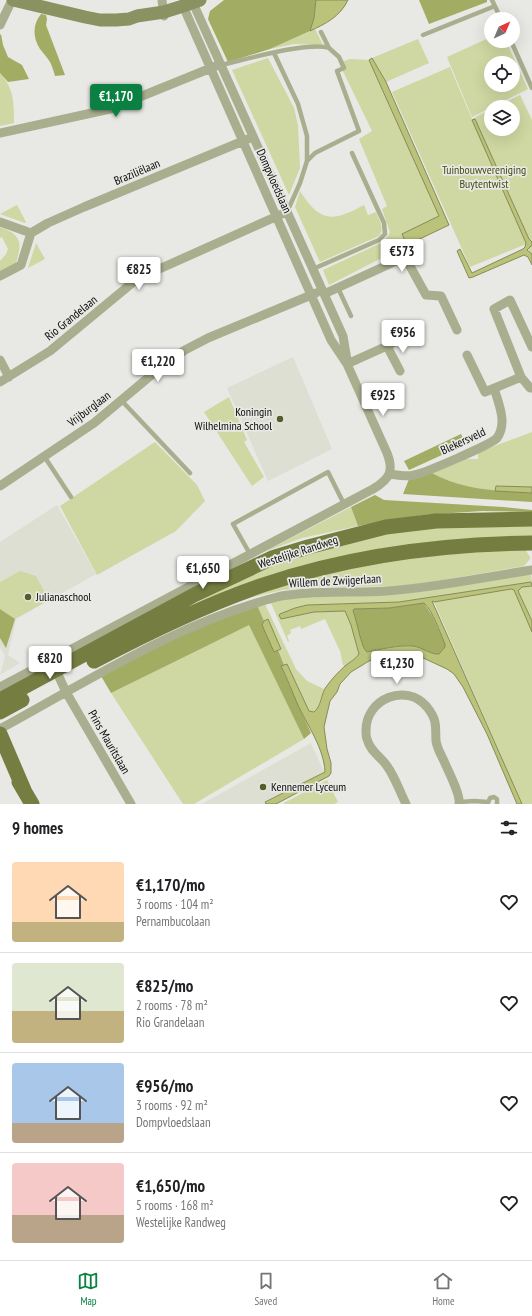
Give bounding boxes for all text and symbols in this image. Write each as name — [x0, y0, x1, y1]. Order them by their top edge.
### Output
north arrow — [484, 12, 520, 48]
map controls — [484, 12, 520, 136]
button: locate — [484, 56, 520, 92]
pin: €1,170 — [83, 84, 149, 118]
text: €1,170 — [99, 88, 133, 105]
button: layers — [484, 100, 520, 136]
street label: Dompvloedslaan — [254, 146, 295, 215]
street label: Braziliëlaan — [111, 155, 162, 188]
park label: Tuinbouwvereniging Buytentwist — [442, 162, 526, 191]
pin: €573 — [378, 239, 426, 273]
text: €573 — [390, 243, 414, 260]
pin: €825 — [115, 257, 163, 291]
text: €825 — [127, 261, 151, 278]
street label: Rio Grandelaan — [41, 292, 100, 343]
pin: €956 — [379, 320, 427, 354]
text: €956 — [391, 324, 415, 341]
pin: €1,220 — [125, 349, 191, 383]
text: €1,220 — [141, 353, 175, 370]
pin: €925 — [359, 383, 407, 417]
text: €925 — [371, 387, 395, 404]
street label: Vrijburglaan — [63, 388, 113, 430]
place label: Koningin Wilhelmina School — [195, 404, 272, 433]
marker: Koningin Wilhelmina School — [275, 414, 285, 424]
street label: Blekersveld — [438, 424, 488, 457]
street label: Westelijke Randweg — [256, 532, 340, 571]
pin: €1,650 — [170, 556, 236, 590]
text: €1,650 — [186, 560, 220, 577]
street label: Willem de Zwijgerlaan — [288, 571, 382, 590]
place label: Julianaschool — [35, 589, 91, 604]
marker: Julianaschool — [23, 592, 33, 602]
pin: €820 — [26, 646, 74, 680]
text: €820 — [38, 650, 62, 667]
pin: €1,230 — [364, 651, 430, 685]
text: €1,230 — [380, 655, 414, 672]
street label: Prins Mauritslaan — [85, 707, 134, 776]
place label: Kennemer Lyceum — [271, 779, 346, 794]
marker: Kennemer Lyceum — [258, 782, 268, 792]
text: 9 homes — [12, 817, 63, 839]
icon: filters — [498, 817, 520, 839]
text: €1,170/mo — [136, 874, 205, 896]
icon: home — [44, 878, 92, 926]
icon: heart — [498, 891, 520, 913]
text: 3 rooms · 104 m² — [136, 896, 214, 913]
text: Pernambucolaan — [136, 913, 210, 930]
text: €825/mo — [136, 975, 193, 997]
icon: home — [44, 979, 92, 1027]
icon: heart — [498, 992, 520, 1014]
text: 2 rooms · 78 m² — [136, 997, 208, 1014]
text: Rio Grandelaan — [136, 1014, 204, 1031]
text: €956/mo — [136, 1075, 193, 1097]
icon: home — [44, 1079, 92, 1127]
icon: heart — [498, 1092, 520, 1114]
text: 3 rooms · 92 m² — [136, 1097, 208, 1114]
text: Dompvloedslaan — [136, 1114, 211, 1131]
text: €1,650/mo — [136, 1175, 205, 1197]
icon: home — [44, 1179, 92, 1227]
icon: heart — [498, 1192, 520, 1214]
text: 5 rooms · 168 m² — [136, 1197, 214, 1214]
text: Westelijke Randweg — [136, 1214, 226, 1231]
tab: Map — [77, 1270, 99, 1308]
tab: Saved — [254, 1270, 277, 1308]
tab: Home — [432, 1270, 455, 1308]

